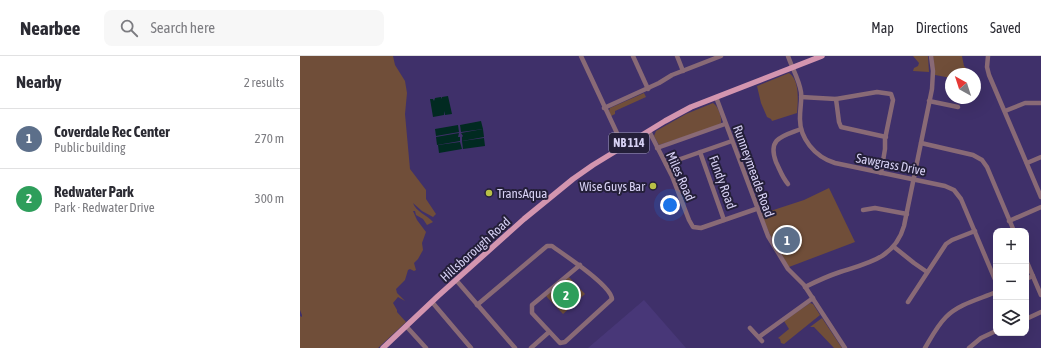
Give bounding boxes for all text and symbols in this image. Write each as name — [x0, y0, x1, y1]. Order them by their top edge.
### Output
search box — [104, 10, 384, 46]
text: Nearbee — [20, 17, 80, 39]
icon: search — [118, 17, 140, 39]
text: Search here — [150, 19, 215, 36]
text: Map — [871, 20, 894, 36]
text: Directions — [916, 20, 968, 36]
text: Saved — [990, 20, 1021, 36]
north arrow — [945, 68, 981, 104]
text: Nearby — [16, 72, 62, 92]
text: 2 results — [244, 75, 284, 90]
text: Coverdale Rec Center — [54, 123, 170, 140]
street label: Runneymeade Road — [730, 123, 777, 219]
text: 1 — [26, 131, 32, 146]
text: 270 m — [255, 131, 284, 146]
road number: NB 114 — [609, 133, 649, 153]
text: Public building — [54, 140, 126, 155]
street label: Miles Road — [663, 149, 698, 203]
street label: Sawgrass Drive — [855, 150, 927, 179]
street label: Fundy Road — [706, 153, 739, 211]
place label: Wise Guys Bar — [579, 179, 645, 194]
marker: Wise Guys Bar — [648, 181, 658, 191]
text: Redwater Park — [54, 183, 134, 200]
place label: TransAqua — [497, 186, 547, 201]
marker: TransAqua — [484, 188, 494, 198]
text: 2 — [26, 191, 32, 206]
text: 300 m — [255, 191, 284, 206]
your location — [660, 195, 680, 215]
text: Park · Redwater Drive — [54, 200, 155, 215]
street label: Hillsborough Road — [437, 214, 513, 285]
pin: 1 — [774, 225, 800, 255]
map controls — [993, 228, 1029, 336]
button: + — [993, 228, 1029, 264]
button: − — [993, 264, 1029, 300]
pin: 2 — [553, 280, 579, 310]
button: layers — [993, 300, 1029, 336]

